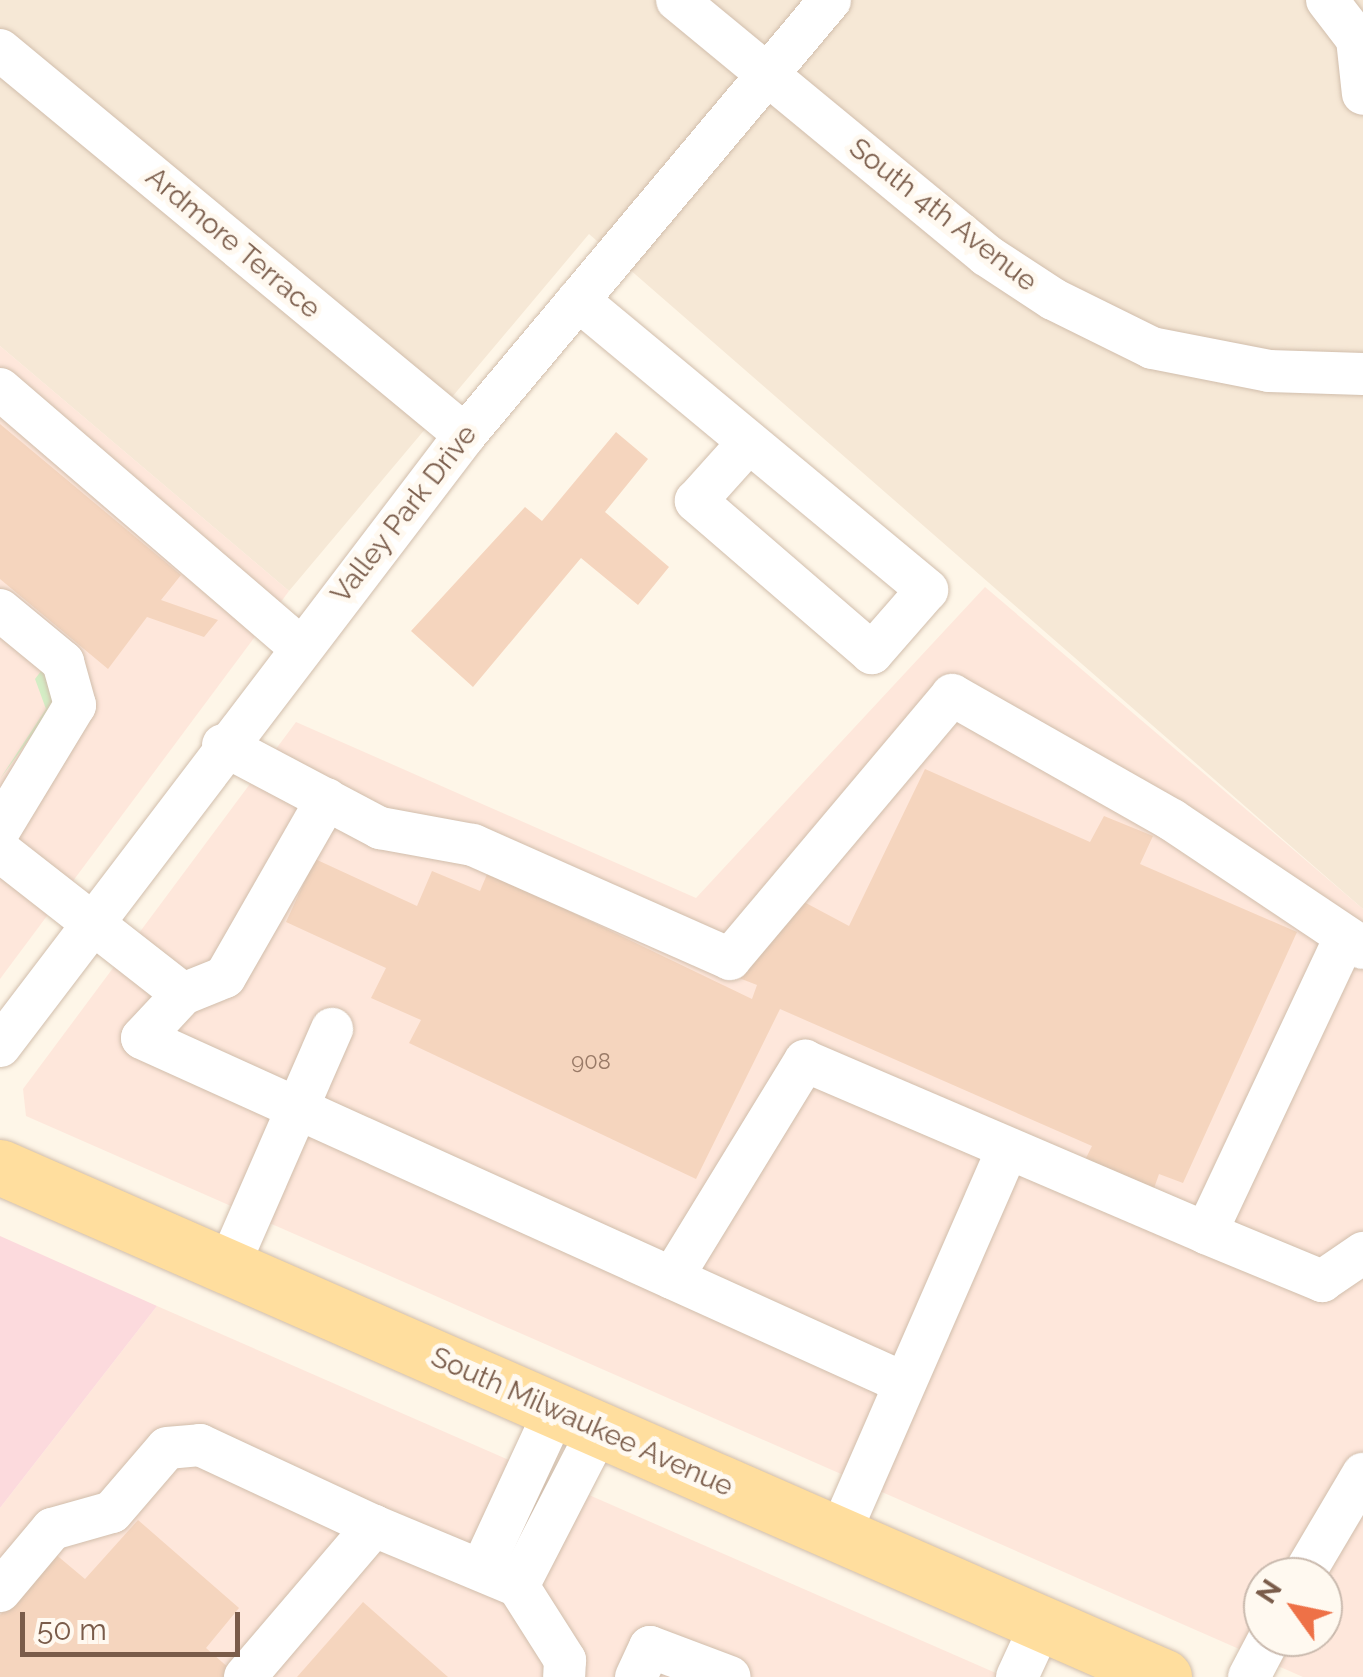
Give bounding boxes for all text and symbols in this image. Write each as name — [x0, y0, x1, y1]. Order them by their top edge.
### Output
street label: South 4th Avenue — [842, 131, 1044, 299]
street label: Ardmore Terrace — [139, 160, 327, 326]
street label: Valley Park Drive — [324, 418, 484, 610]
house number: 908 — [571, 1049, 611, 1075]
street label: South Milwaukee Avenue — [426, 1340, 738, 1504]
north arrow — [1243, 1557, 1343, 1657]
text: N — [1249, 1574, 1289, 1609]
scale bar — [25, 1592, 245, 1654]
text: 50 m — [37, 1612, 107, 1647]

